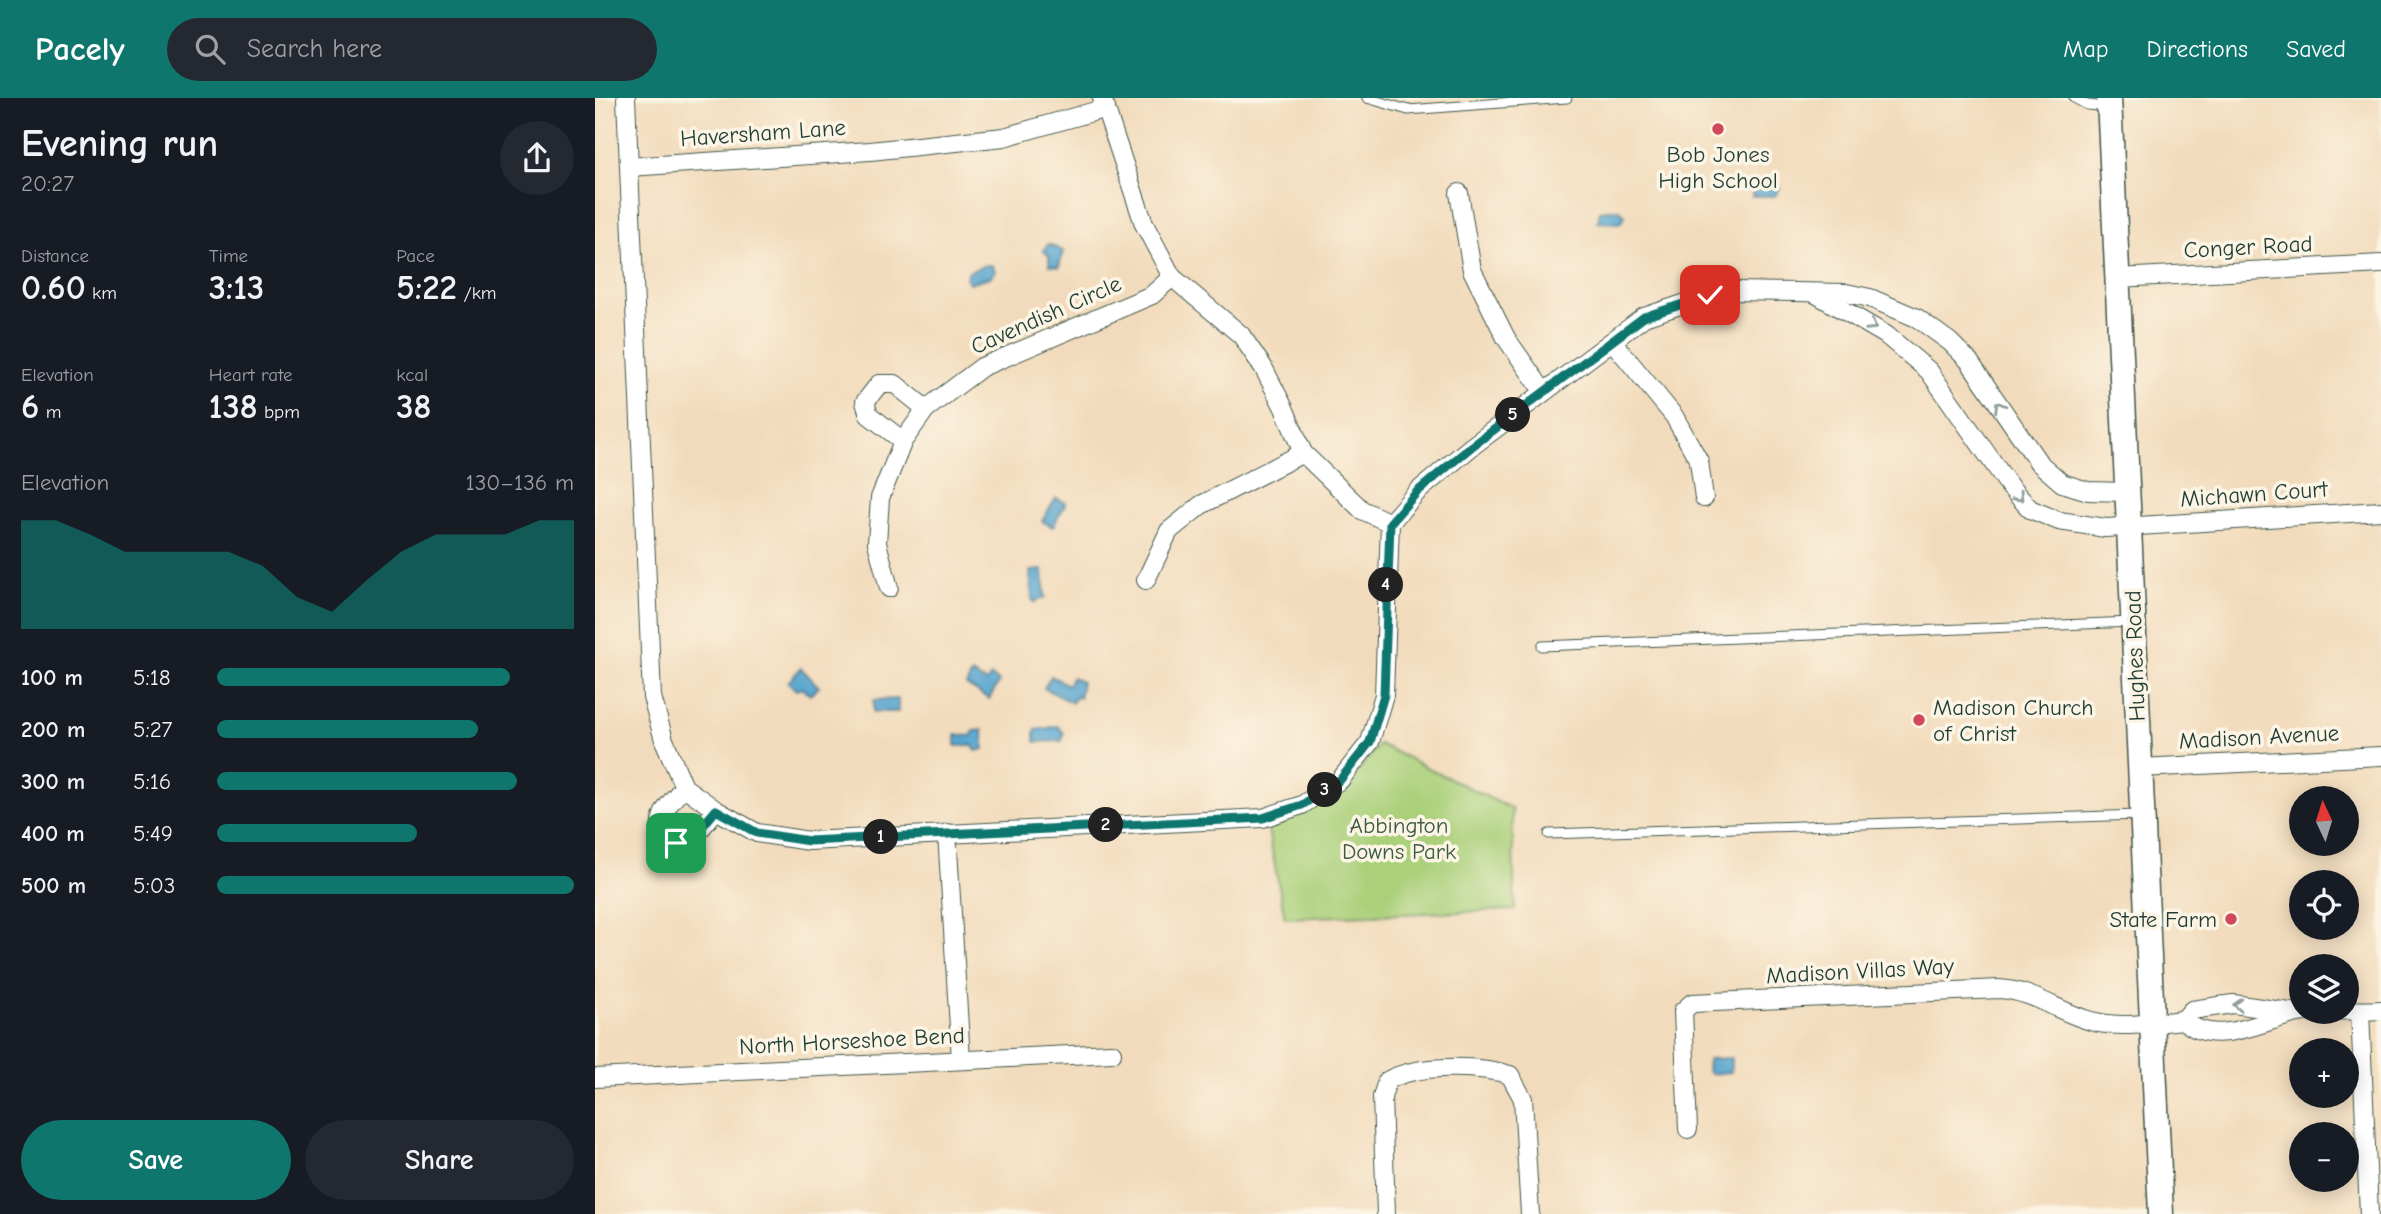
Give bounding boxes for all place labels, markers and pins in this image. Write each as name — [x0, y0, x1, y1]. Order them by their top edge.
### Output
marker: Bob Jones High School — [1710, 121, 1726, 137]
place label: Bob Jones High School — [1658, 141, 1778, 194]
pin — [1680, 265, 1740, 325]
pin: 5 — [1495, 398, 1531, 432]
pin: 4 — [1369, 568, 1403, 602]
place label: Madison Church of Christ — [1933, 694, 2094, 747]
marker: Madison Church of Christ — [1911, 712, 1927, 728]
pin: 3 — [1307, 772, 1343, 808]
pin: 2 — [1089, 808, 1123, 842]
pin — [646, 813, 706, 873]
pin: 1 — [863, 820, 899, 854]
place label: State Farm — [2109, 906, 2217, 933]
marker: State Farm — [2223, 911, 2239, 927]

